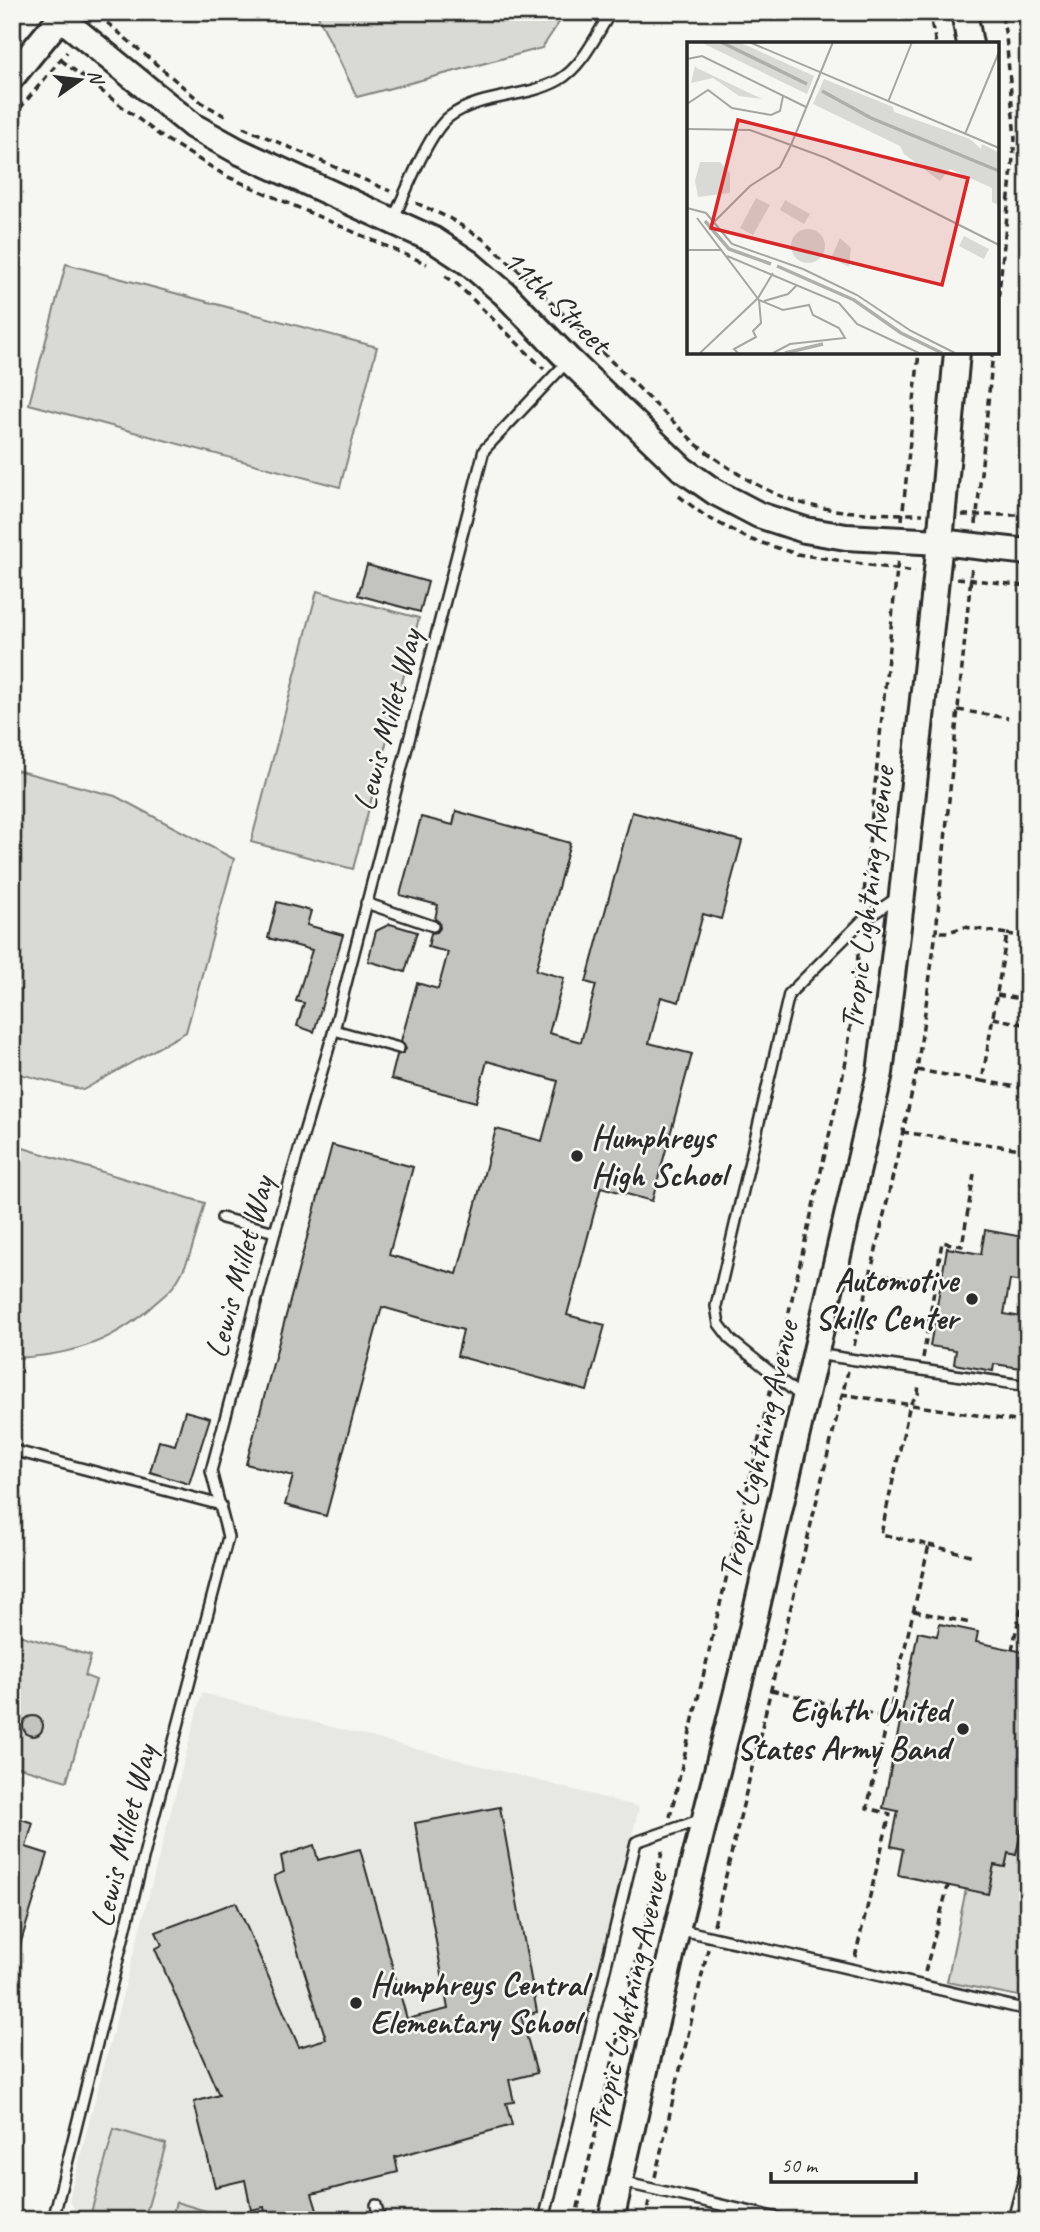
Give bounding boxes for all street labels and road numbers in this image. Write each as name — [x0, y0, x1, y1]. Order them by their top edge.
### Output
street label: 11th Street — [494, 239, 622, 365]
street label: Lewis Millet Way — [343, 622, 432, 815]
street label: Tropic Lightning Avenue — [830, 762, 904, 1032]
street label: Lewis Millet Way — [195, 1169, 284, 1362]
street label: Tropic Lightning Avenue — [708, 1314, 809, 1583]
street label: Lewis Millet Way — [80, 1738, 167, 1931]
street label: Tropic Lightning Avenue — [577, 1865, 678, 2134]

